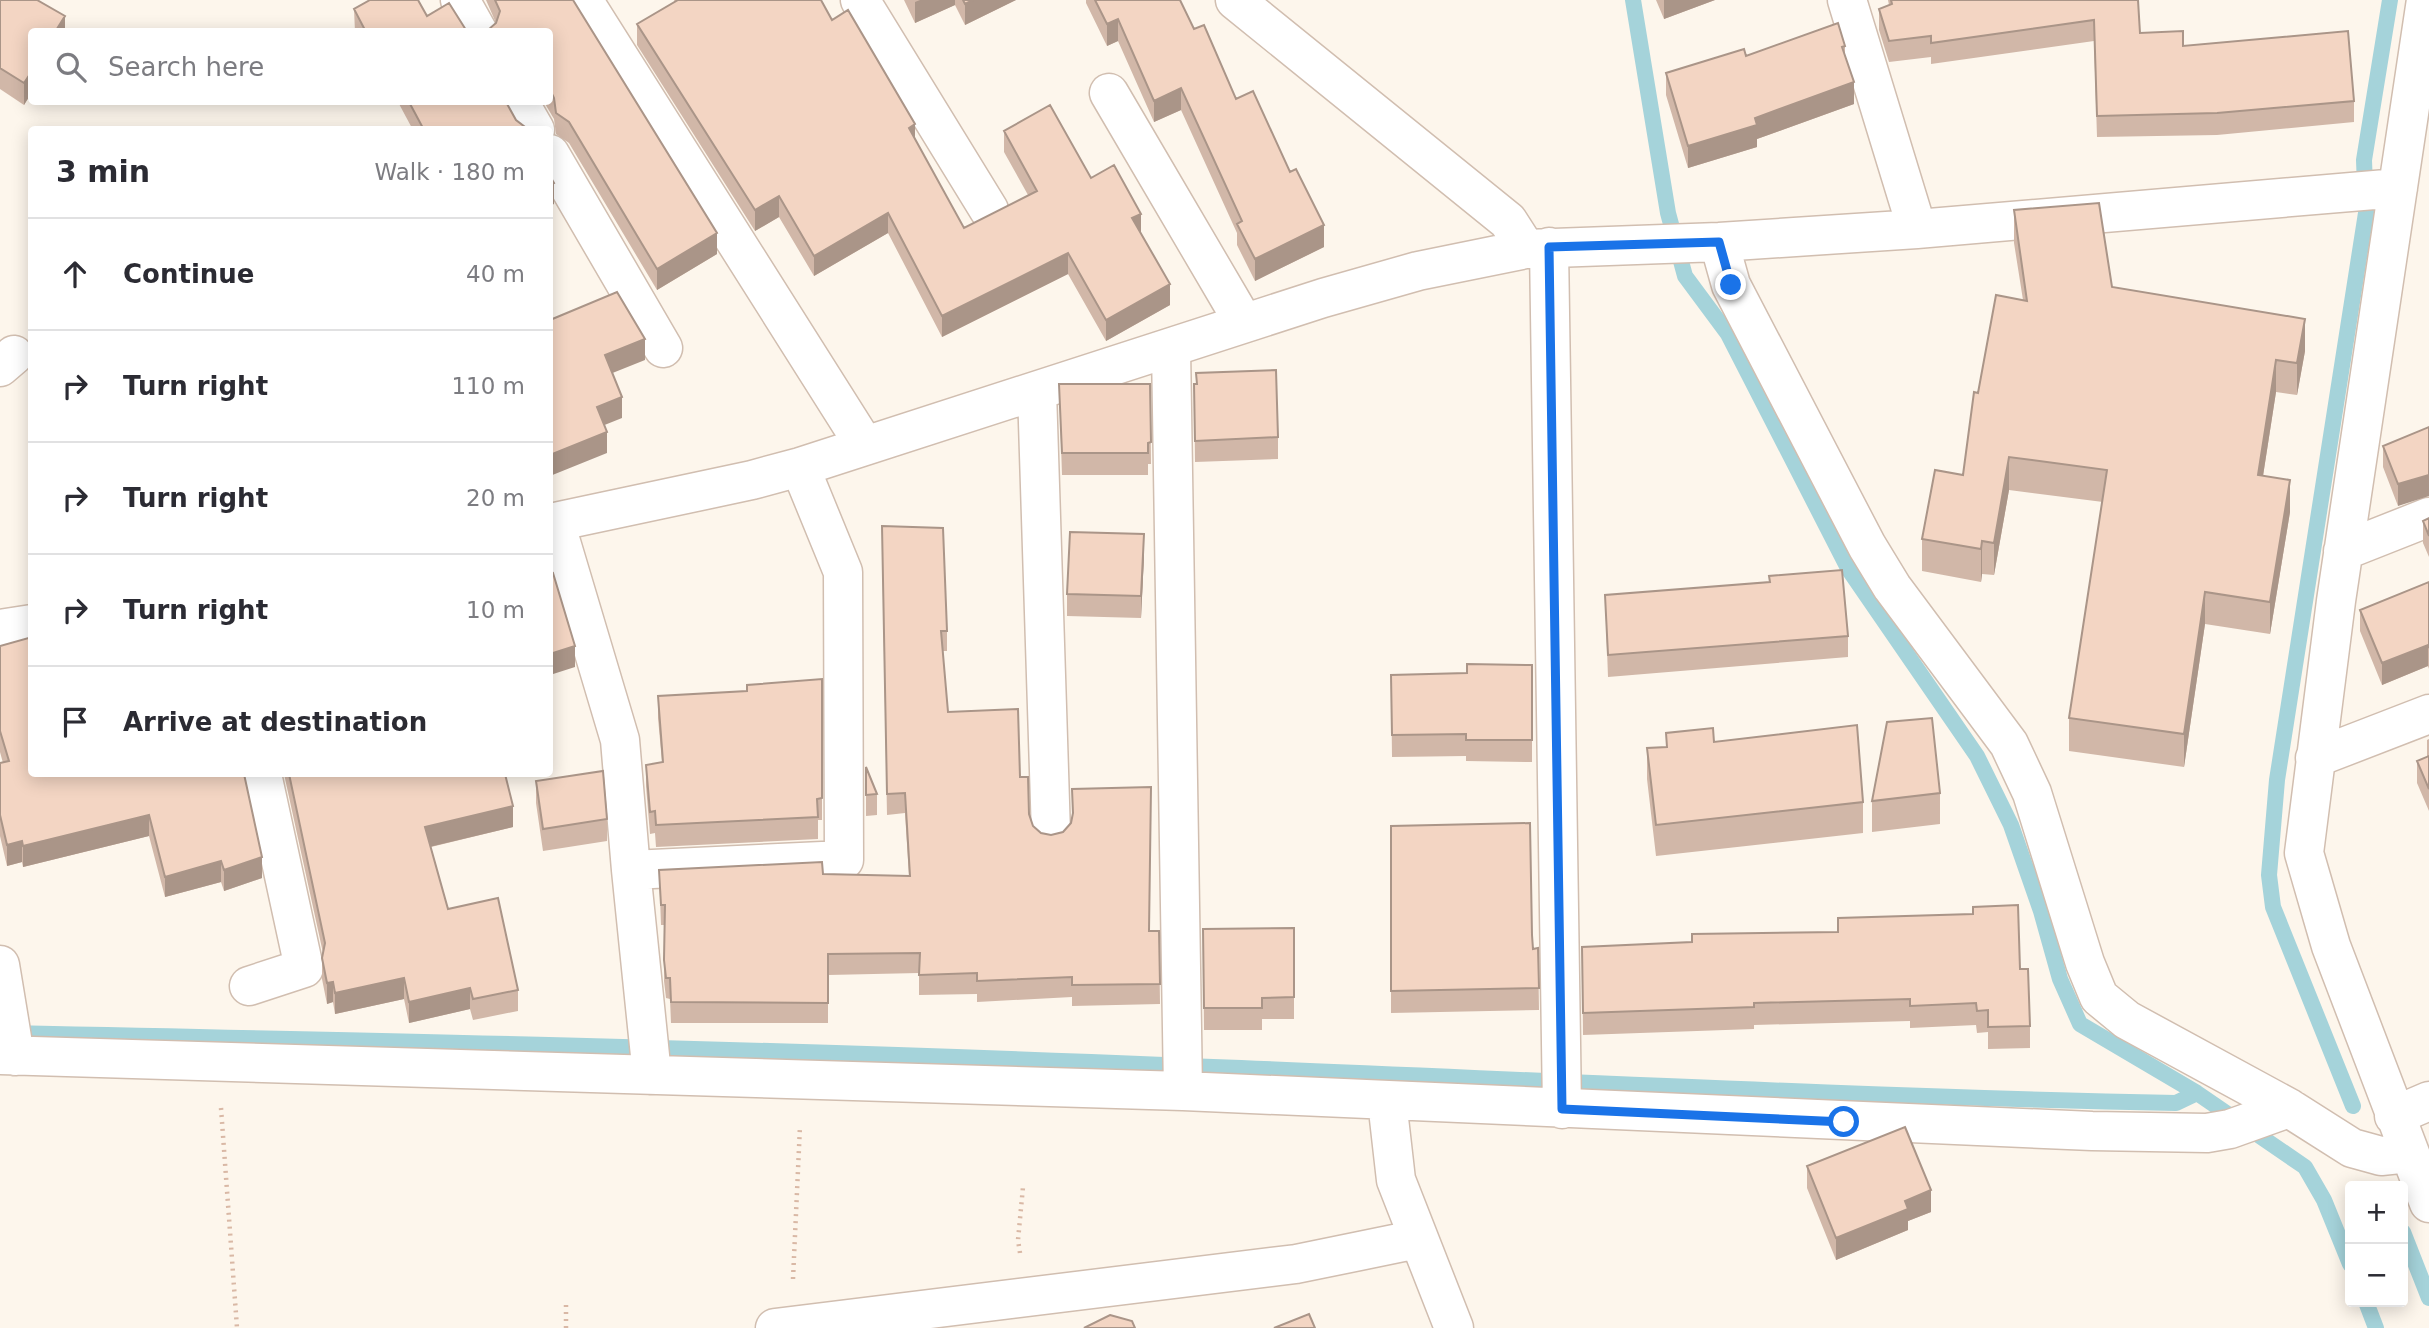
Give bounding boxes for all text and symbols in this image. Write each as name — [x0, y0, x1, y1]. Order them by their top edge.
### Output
search box — [28, 28, 553, 105]
icon: search — [52, 48, 90, 86]
text: Search here — [108, 52, 264, 82]
text: 3 min — [56, 154, 150, 189]
text: Walk · 180 m — [374, 159, 525, 185]
icon: ahead — [56, 255, 94, 293]
text: Continue — [123, 259, 254, 289]
text: 40 m — [466, 261, 525, 287]
route end — [1715, 269, 1746, 300]
icon: right — [56, 367, 94, 405]
text: Turn right — [123, 371, 268, 401]
text: 110 m — [451, 373, 525, 399]
icon: right — [56, 479, 94, 517]
text: Turn right — [123, 483, 268, 513]
text: 20 m — [466, 485, 525, 511]
icon: right — [56, 591, 94, 629]
text: Turn right — [123, 595, 268, 625]
text: 10 m — [466, 597, 525, 623]
icon: arrive — [56, 703, 94, 741]
text: Arrive at destination — [123, 707, 427, 737]
route start — [1828, 1106, 1859, 1137]
map controls — [2345, 1181, 2408, 1307]
button: + — [2345, 1181, 2408, 1244]
button: − — [2345, 1244, 2408, 1307]

